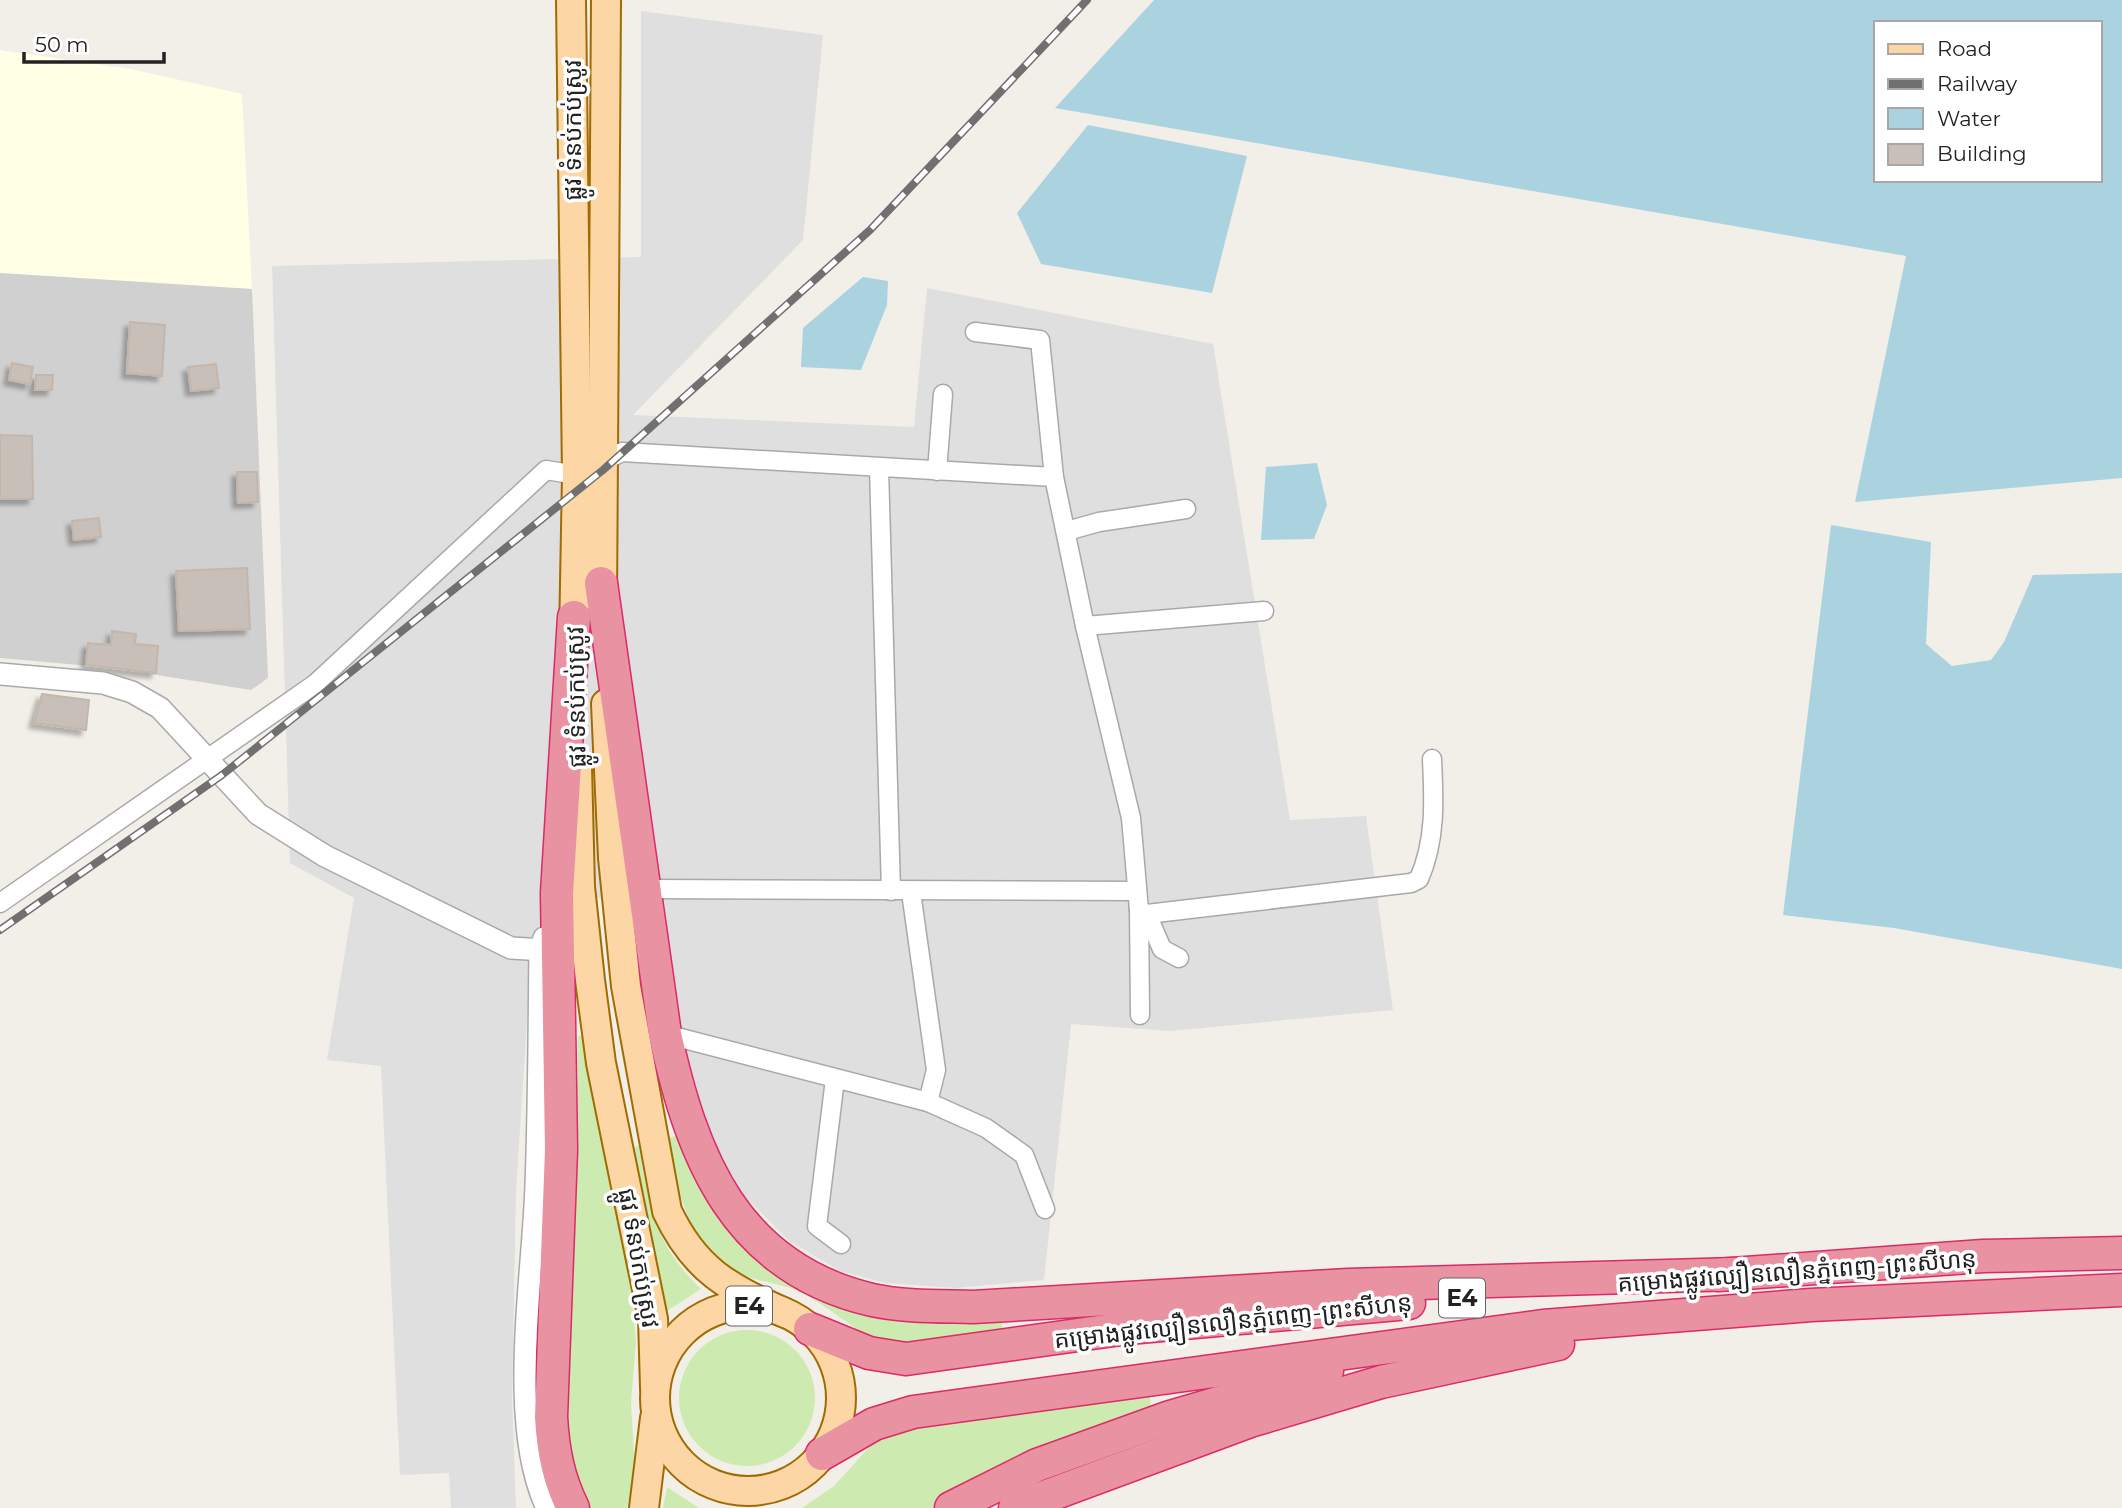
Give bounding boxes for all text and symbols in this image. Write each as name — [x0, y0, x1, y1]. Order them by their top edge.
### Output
scale bar — [24, 21, 164, 65]
legend — [1874, 21, 2101, 182]
text: 50 m — [35, 32, 89, 57]
text: Road — [1937, 36, 1992, 61]
street label: ផ្លូវ ទំនប់កប់ស្រូវ — [558, 59, 595, 201]
text: Railway — [1937, 71, 2018, 96]
text: Water — [1937, 106, 2001, 131]
text: Building — [1937, 141, 2027, 166]
street label: ផ្លូវ ទំនប់កប់ស្រូវ — [560, 626, 600, 768]
street label: ផ្លូវ ទំនប់កប់ស្រូវ — [604, 1186, 666, 1332]
street label: គម្រោងផ្លូវល្បឿនលឿនភ្នំពេញ-ព្រះសីហនុ — [1616, 1243, 1978, 1306]
road number: E4 — [1439, 1278, 1485, 1317]
road number: E4 — [726, 1287, 772, 1326]
street label: គម្រោងផ្លូវល្បឿនលឿនភ្នំពេញ-ព្រះសីហនុ — [1052, 1287, 1414, 1362]

